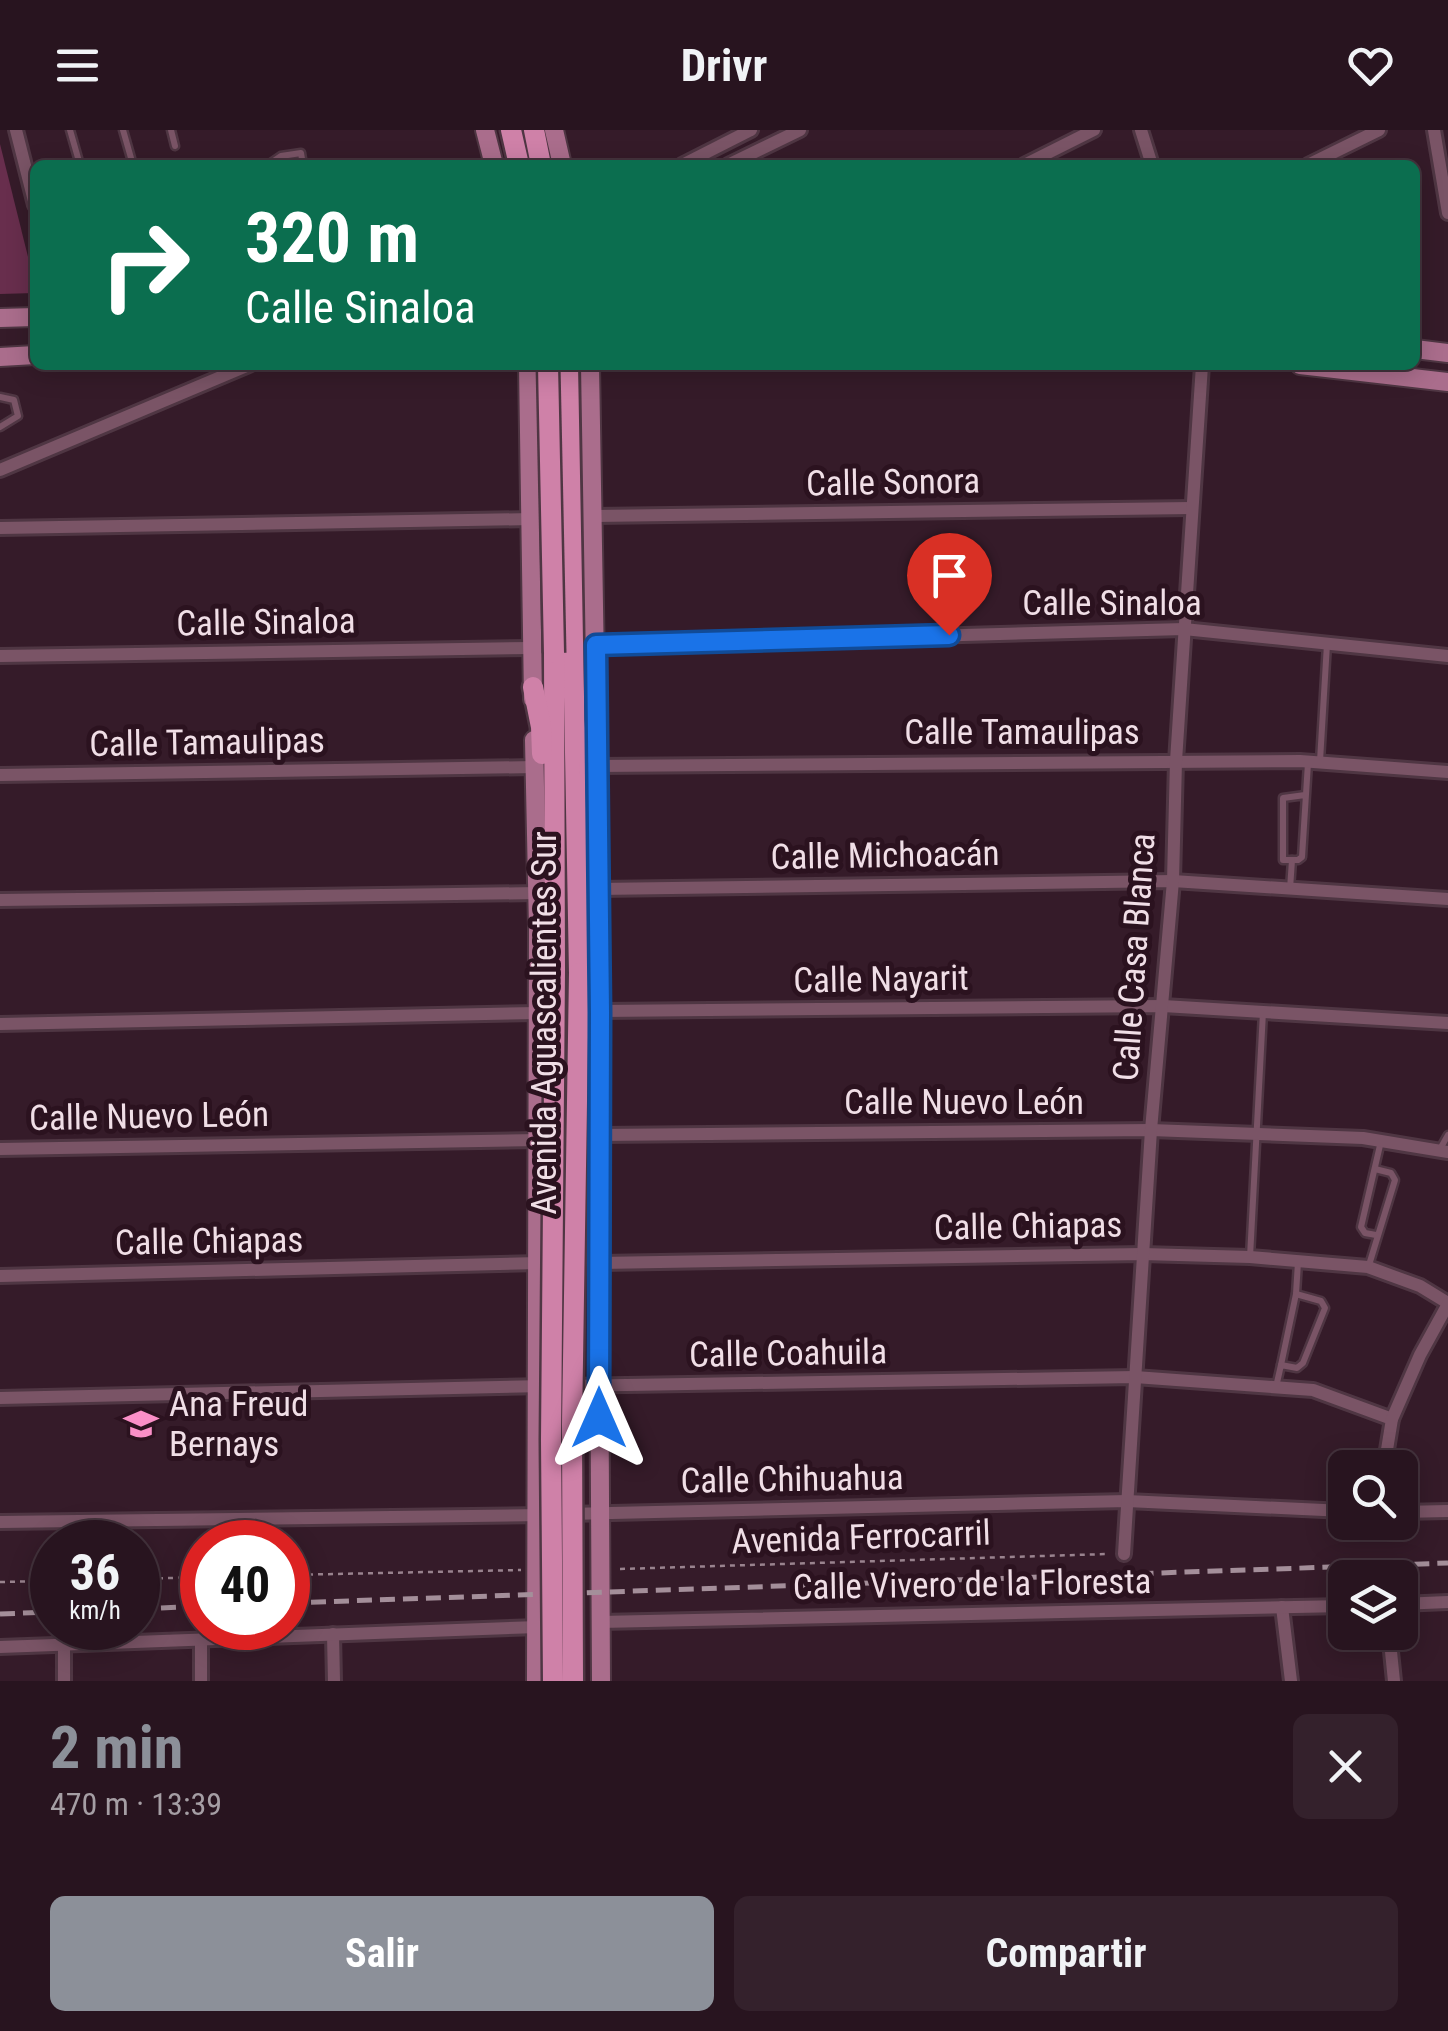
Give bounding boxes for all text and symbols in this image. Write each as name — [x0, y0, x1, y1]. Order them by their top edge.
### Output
icon: menu — [50, 38, 105, 93]
icon: heart — [1343, 38, 1398, 93]
text: Drivr — [681, 39, 767, 92]
text: 320 m — [245, 197, 419, 279]
icon: right — [80, 200, 210, 330]
text: Calle Sinaloa — [245, 281, 476, 334]
street label: Calle Sonora — [806, 460, 980, 505]
pin — [907, 533, 992, 636]
icon: arrive — [922, 548, 977, 603]
street label: Calle Sinaloa — [1022, 583, 1202, 624]
street label: Calle Sinaloa — [176, 600, 356, 645]
street label: Calle Tamaulipas — [904, 712, 1140, 753]
street label: Calle Tamaulipas — [89, 720, 325, 765]
street label: Avenida Aguascalientes Sur — [524, 831, 565, 1215]
street label: Calle Casa Blanca — [1105, 832, 1164, 1082]
street label: Calle Michoacán — [770, 833, 1000, 878]
street label: Calle Nayarit — [793, 957, 969, 1002]
street label: Calle Nuevo León — [844, 1082, 1084, 1123]
street label: Calle Nuevo León — [29, 1094, 269, 1139]
street label: Calle Chiapas — [933, 1204, 1123, 1249]
street label: Calle Chiapas — [114, 1219, 304, 1264]
street label: Calle Coahuila — [689, 1331, 887, 1376]
position arrow — [547, 1366, 651, 1470]
place label: Ana Freud Bernays — [169, 1384, 308, 1465]
school or university icon: Ana Freud Bernays — [122, 1405, 160, 1443]
map controls — [1328, 1450, 1418, 1650]
button: search — [1328, 1450, 1418, 1540]
street label: Calle Chihuahua — [680, 1457, 904, 1502]
street label: Avenida Ferrocarril — [731, 1512, 991, 1563]
speed limit sign: 40 — [180, 1520, 310, 1650]
text: 36 — [70, 1544, 120, 1602]
button: layers — [1328, 1560, 1418, 1650]
street label: Calle Vivero de la Floresta — [792, 1561, 1152, 1608]
text: km/h — [69, 1596, 121, 1625]
text: 2 min — [50, 1712, 183, 1783]
button: close — [1293, 1714, 1398, 1819]
text: 470 m · 13:39 — [50, 1785, 222, 1823]
button: Salir — [50, 1896, 714, 2011]
button: Compartir — [734, 1896, 1398, 2011]

